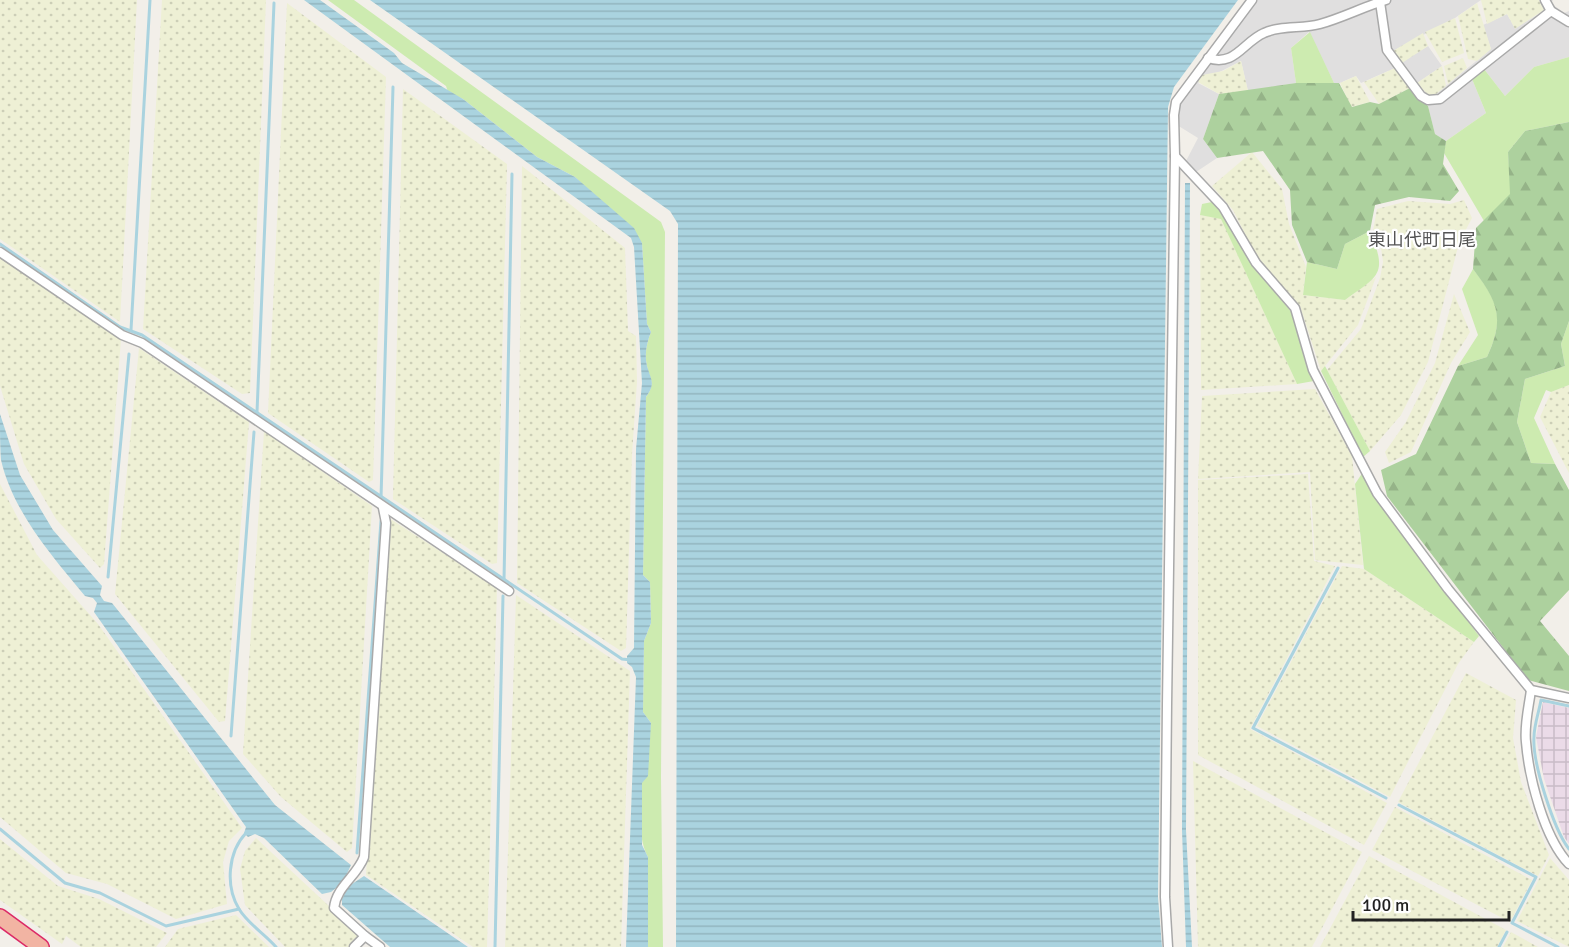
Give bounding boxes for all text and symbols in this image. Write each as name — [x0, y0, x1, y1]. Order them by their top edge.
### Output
district label: 東山代町日尾 — [1368, 229, 1476, 251]
scale bar — [1353, 884, 1509, 922]
text: 100 m — [1362, 894, 1409, 916]

